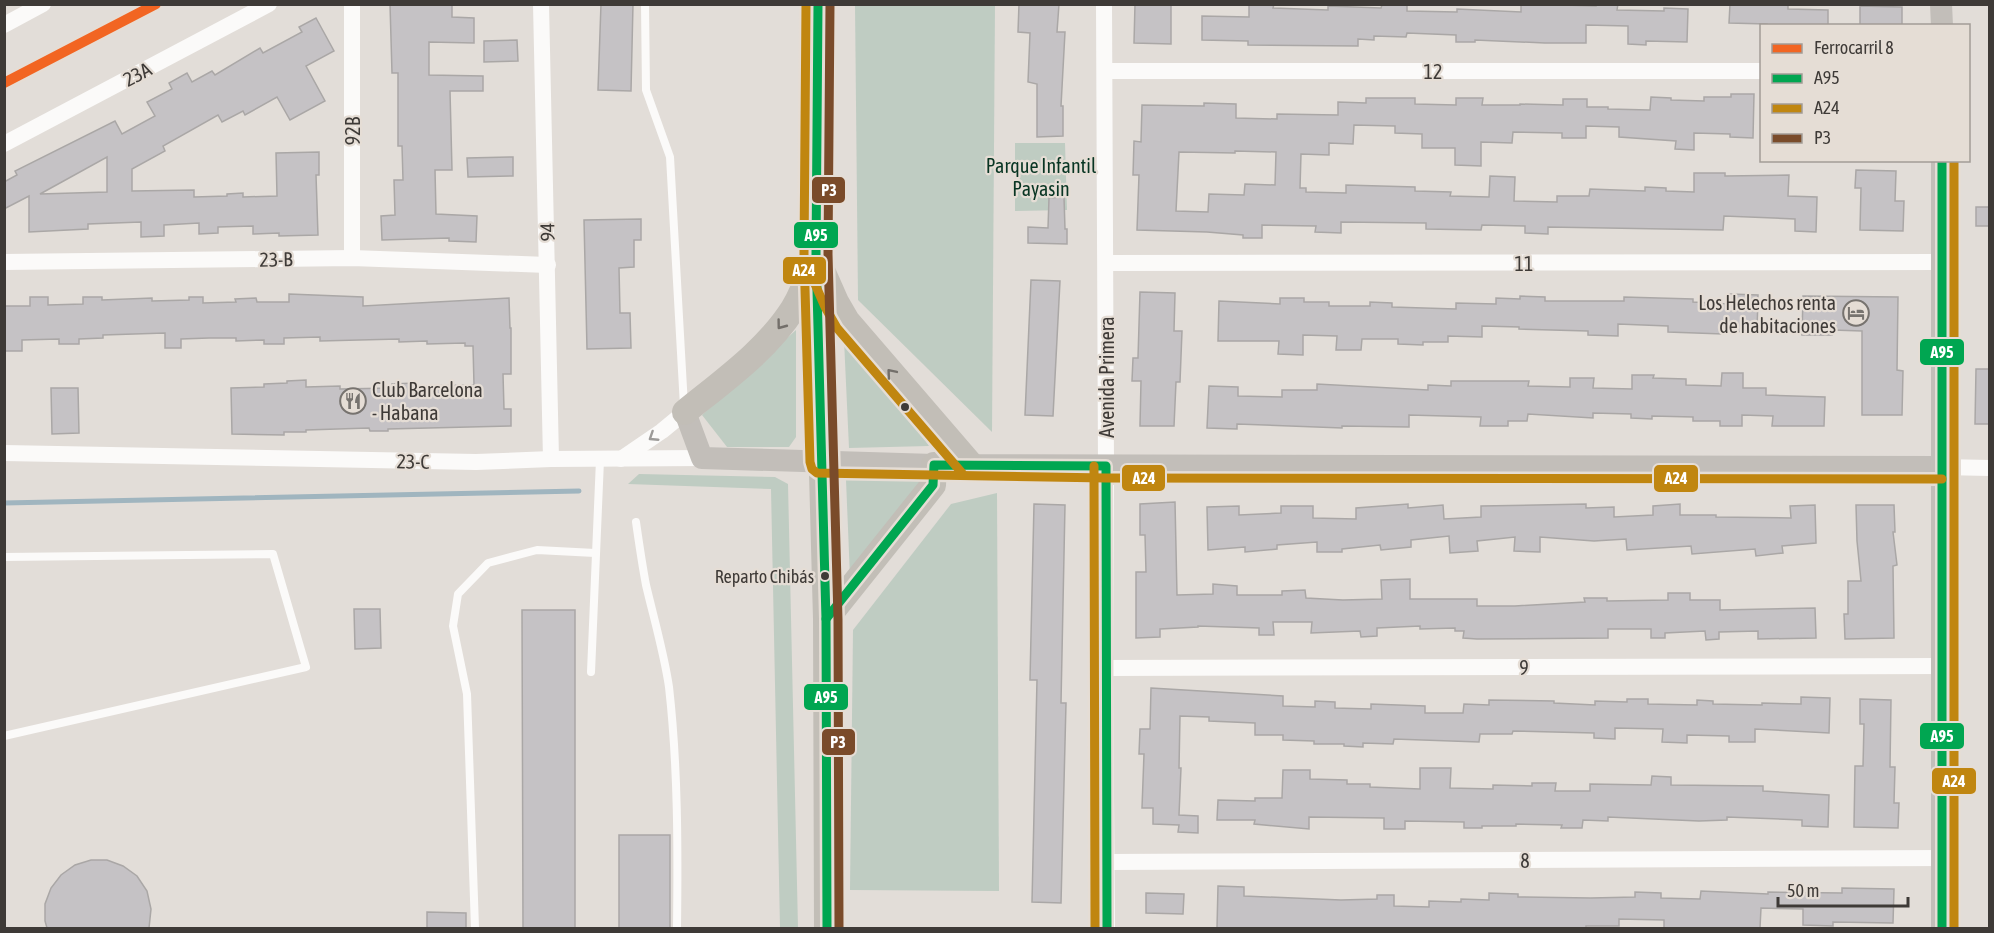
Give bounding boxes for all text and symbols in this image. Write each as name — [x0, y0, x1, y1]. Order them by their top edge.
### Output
legend — [1760, 24, 1970, 162]
text: Ferrocarril 8 — [1814, 37, 1894, 58]
street label: 23A — [119, 57, 155, 91]
street label: 12 — [1424, 60, 1442, 83]
text: A95 — [1814, 67, 1840, 88]
text: A24 — [1814, 97, 1840, 118]
street label: 92B — [341, 116, 364, 145]
text: P3 — [1814, 127, 1831, 148]
park label: Parque Infantil Payasin — [986, 154, 1097, 200]
line badge: P3 — [811, 176, 846, 204]
text: P3 — [821, 181, 837, 199]
line badge: A95 — [793, 221, 839, 249]
street label: 94 — [535, 222, 559, 242]
text: A95 — [804, 226, 828, 244]
street label: 23-B — [259, 247, 293, 271]
street label: 11 — [1515, 252, 1533, 275]
line badge: A24 — [782, 256, 827, 285]
text: A24 — [792, 261, 816, 279]
place label: Los Helechos renta de habitaciones — [1698, 291, 1836, 337]
hotel icon: Los Helechos renta de habitaciones — [1841, 298, 1871, 328]
street label: Avenida Primera — [1095, 316, 1118, 438]
one-way arrow — [778, 318, 789, 329]
line badge: A95 — [1919, 338, 1965, 366]
text: A95 — [1930, 343, 1954, 361]
one-way arrow — [887, 369, 898, 380]
place label: Club Barcelona - Habana — [372, 378, 483, 424]
restaurant icon: Club Barcelona - Habana — [338, 386, 368, 416]
unlabelled marker — [899, 401, 911, 413]
one-way arrow — [649, 430, 660, 441]
street label: 23-C — [396, 449, 430, 473]
line badge: A24 — [1121, 464, 1166, 492]
line badge: A24 — [1653, 464, 1699, 493]
text: A24 — [1132, 469, 1156, 487]
text: A24 — [1664, 469, 1688, 487]
place label: Reparto Chibás — [715, 566, 814, 587]
marker: Reparto Chibás — [819, 570, 831, 582]
street label: 9 — [1519, 656, 1529, 679]
line badge: A95 — [803, 683, 849, 711]
text: A95 — [814, 688, 838, 706]
line badge: A95 — [1919, 722, 1965, 750]
text: A95 — [1930, 727, 1954, 745]
line badge: P3 — [821, 728, 856, 756]
text: P3 — [830, 733, 846, 751]
line badge: A24 — [1931, 767, 1977, 795]
text: A24 — [1942, 772, 1966, 790]
street label: 8 — [1520, 849, 1530, 872]
scale bar — [1778, 870, 1908, 908]
text: 50 m — [1787, 880, 1819, 901]

